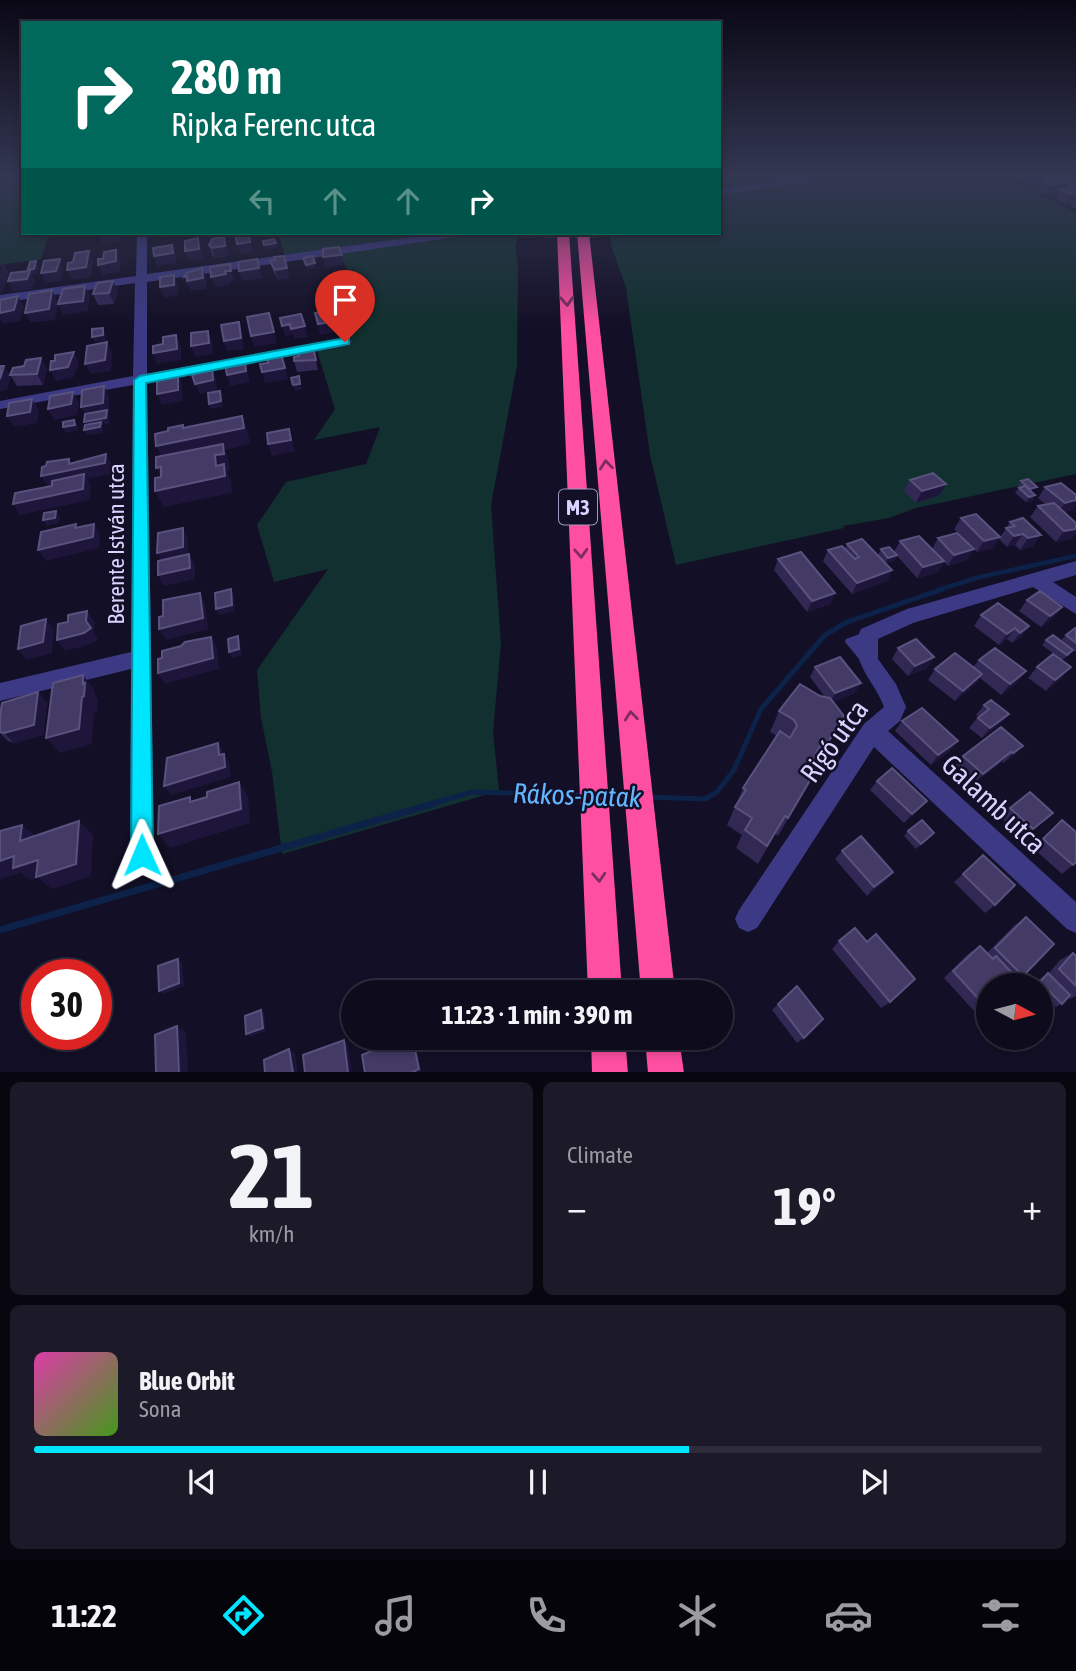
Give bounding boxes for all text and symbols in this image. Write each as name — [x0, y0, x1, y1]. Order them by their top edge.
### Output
text: 280 m — [171, 48, 282, 104]
icon: right — [56, 49, 147, 140]
text: Ripka Ferenc utca — [171, 106, 376, 143]
icon: left — [243, 182, 281, 220]
icon: ahead — [316, 182, 354, 220]
icon: ahead — [389, 182, 427, 220]
icon: right — [462, 182, 500, 220]
pin — [315, 270, 375, 342]
icon: arrive — [326, 281, 364, 319]
one-way arrow — [559, 296, 574, 307]
one-way arrow — [599, 459, 614, 470]
street label: Berente István utca — [103, 463, 129, 625]
road number: M3 — [559, 490, 597, 524]
one-way arrow — [573, 547, 588, 558]
street label: Rigó utca — [794, 694, 874, 788]
one-way arrow — [624, 710, 639, 721]
street label: Galamb utca — [935, 748, 1053, 860]
water label: Rákos-patak — [512, 777, 642, 813]
position arrow — [105, 818, 179, 892]
one-way arrow — [591, 872, 606, 883]
speed limit sign: 30 — [21, 959, 112, 1050]
north arrow — [976, 973, 1054, 1050]
map controls — [976, 973, 1053, 1050]
text: 11:23 · 1 min · 390 m — [442, 1000, 632, 1030]
text: 21 — [229, 1123, 314, 1227]
text: Climate — [567, 1142, 633, 1168]
text: 19° — [773, 1176, 836, 1236]
text: − — [567, 1185, 587, 1228]
text: + — [1022, 1185, 1042, 1228]
text: km/h — [249, 1221, 294, 1247]
text: Blue Orbit — [139, 1366, 235, 1396]
text: Sona — [139, 1396, 181, 1422]
icon: previous — [183, 1463, 221, 1501]
icon: pause — [519, 1463, 557, 1501]
icon: next — [855, 1463, 893, 1501]
icon: directions — [219, 1591, 268, 1640]
icon: music — [371, 1591, 420, 1640]
icon: phone — [522, 1591, 571, 1640]
icon: climate — [673, 1591, 722, 1640]
icon: car — [824, 1591, 873, 1640]
icon: filters — [976, 1591, 1025, 1640]
text: 11:22 — [51, 1597, 117, 1634]

